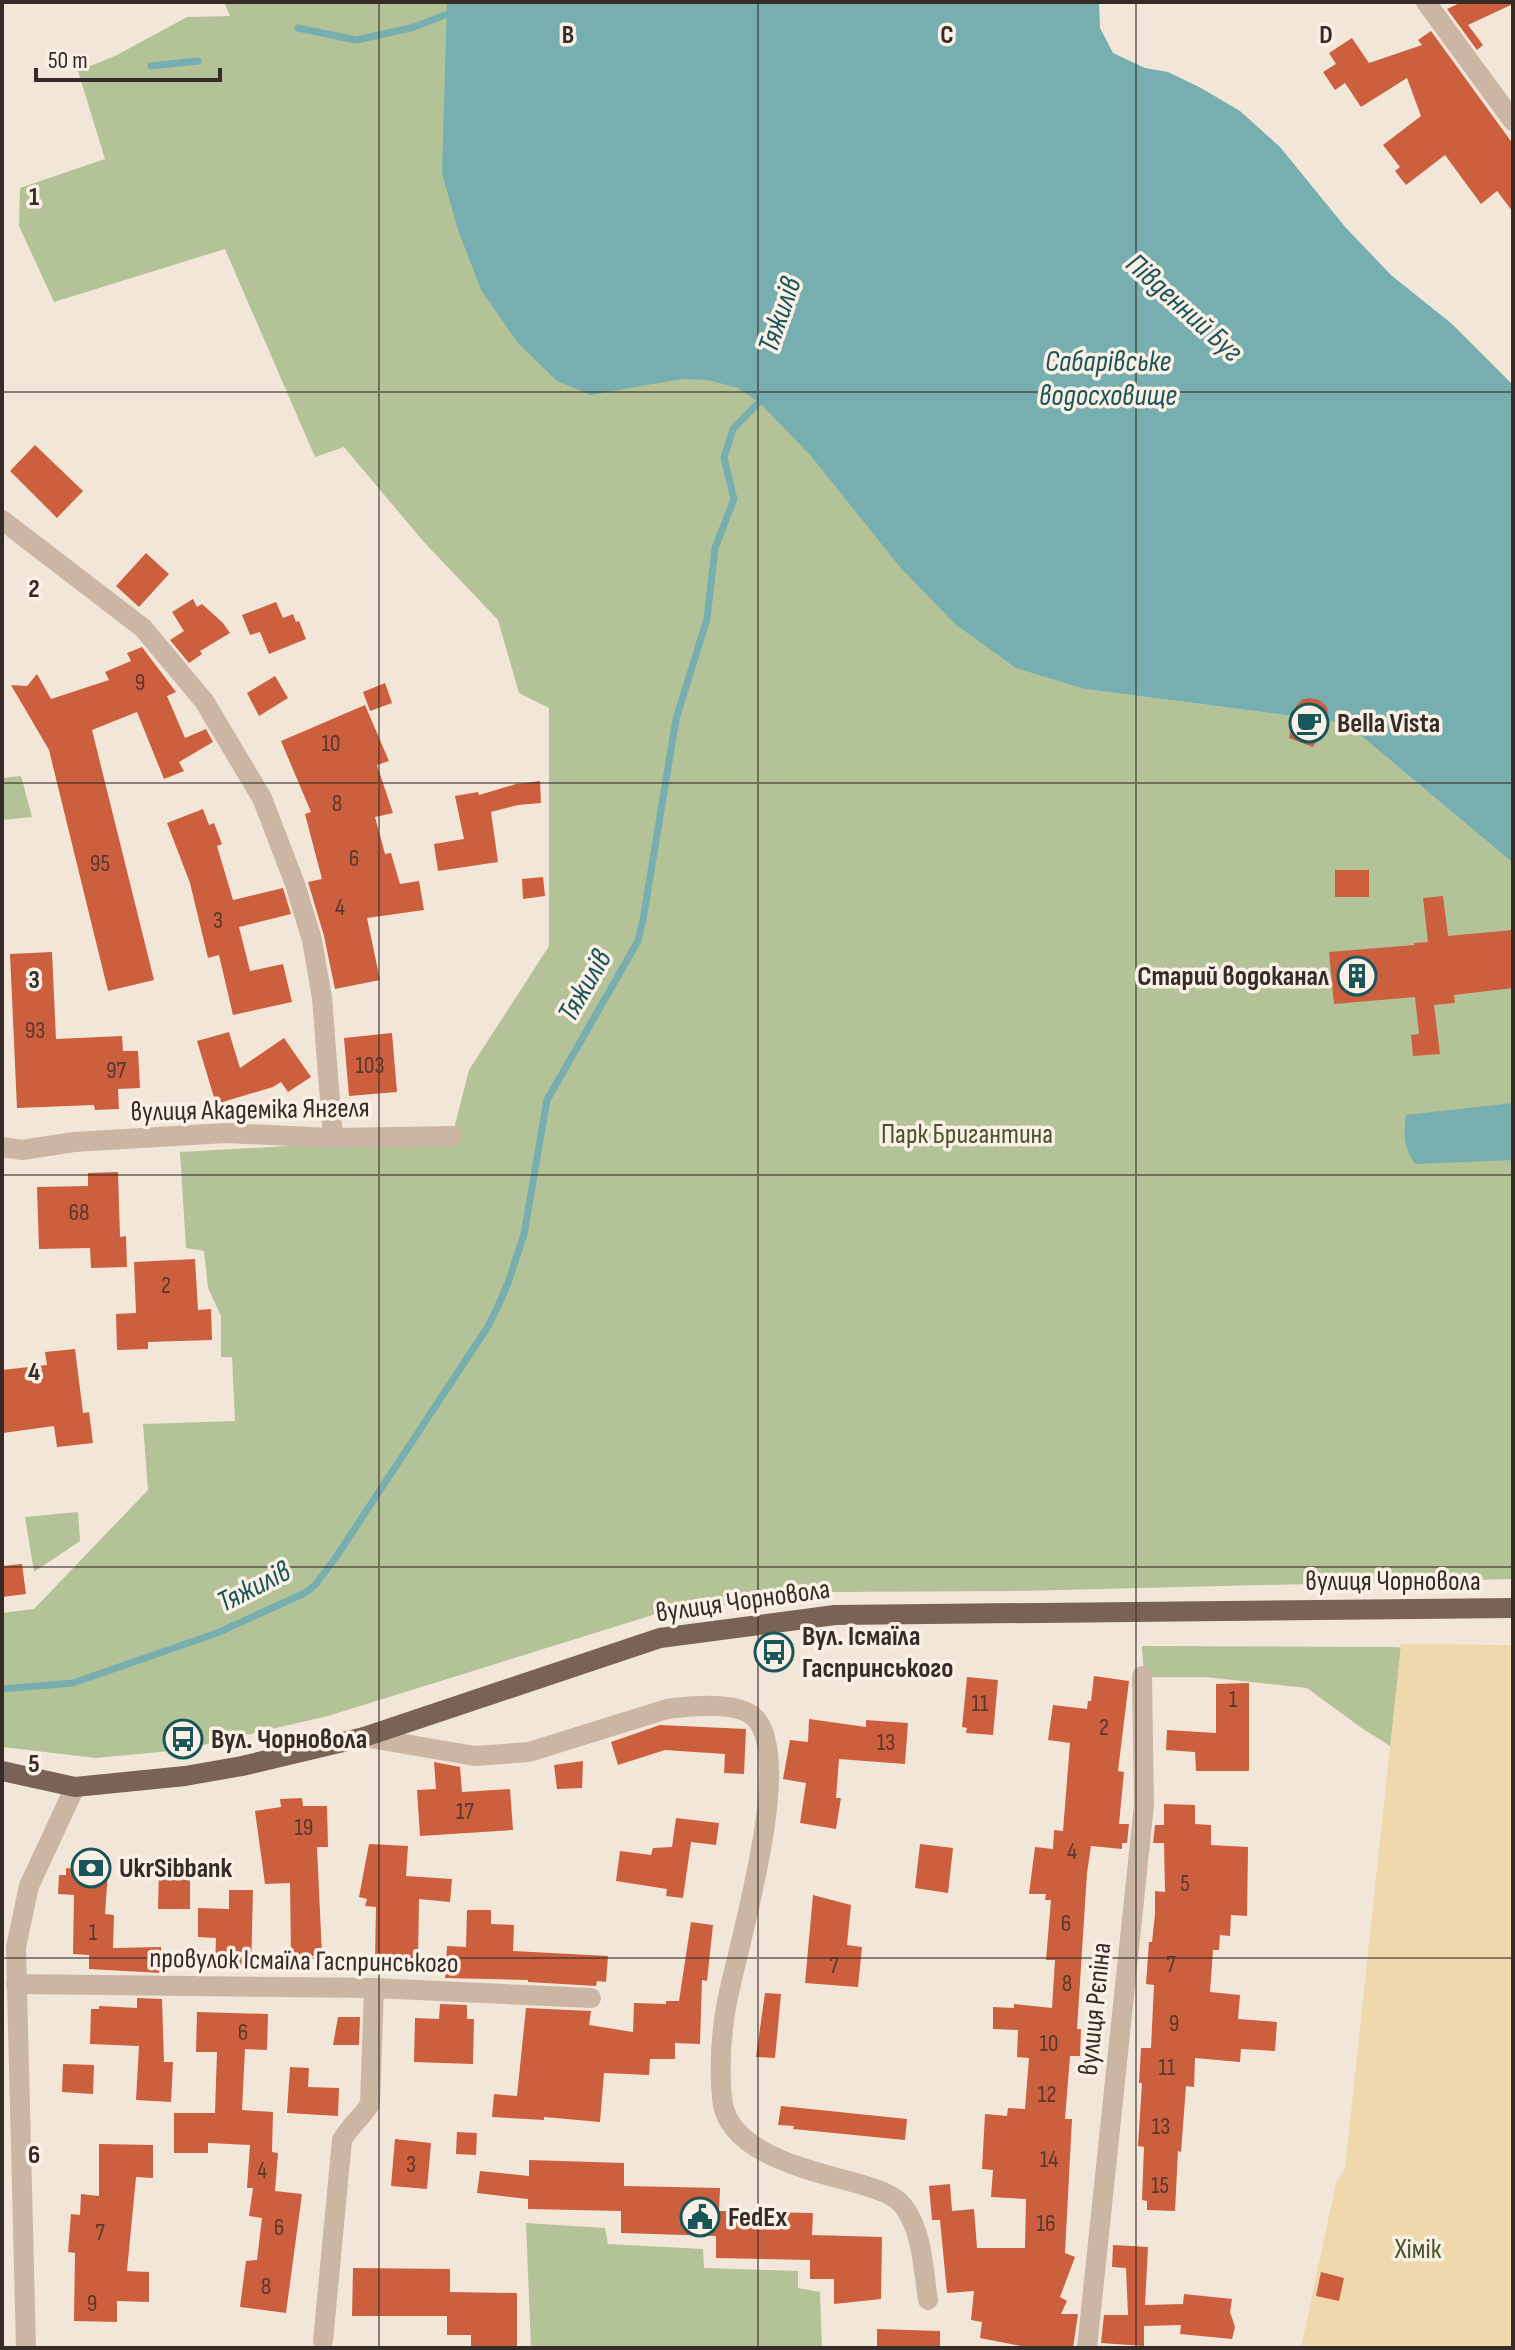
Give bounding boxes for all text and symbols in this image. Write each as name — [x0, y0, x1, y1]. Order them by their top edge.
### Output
text: B — [562, 20, 574, 51]
text: C — [940, 20, 954, 51]
text: D — [1319, 20, 1333, 51]
scale bar — [36, 32, 220, 82]
text: 50 m — [48, 46, 88, 75]
text: 1 — [29, 182, 39, 213]
water label: Південний Буг — [1118, 246, 1250, 370]
water label: Тяжилів — [750, 273, 810, 357]
water label: Сабарівське водосховище — [1039, 344, 1177, 414]
text: 2 — [28, 574, 40, 605]
house number: 9 — [135, 668, 145, 697]
cafe icon: Bella Vista — [1288, 702, 1330, 744]
place label: Bella Vista — [1337, 707, 1440, 740]
house number: 10 — [321, 729, 341, 758]
house number: 8 — [332, 789, 342, 818]
house number: 6 — [349, 844, 359, 873]
house number: 95 — [90, 849, 110, 878]
house number: 4 — [335, 893, 345, 922]
house number: 3 — [213, 906, 223, 935]
water label: Тяжилів — [550, 943, 620, 1029]
building icon: Старий водоканал — [1336, 955, 1378, 997]
place label: Старий водоканал — [1137, 960, 1329, 993]
text: 3 — [28, 965, 40, 996]
house number: 93 — [25, 1016, 45, 1045]
house number: 103 — [355, 1051, 385, 1080]
house number: 97 — [106, 1056, 127, 1085]
street label: вулиця Академіка Янгеля — [130, 1091, 370, 1129]
park label: Парк Бригантина — [881, 1118, 1053, 1151]
house number: 68 — [68, 1198, 90, 1227]
house number: 2 — [161, 1271, 171, 1300]
text: 4 — [28, 1357, 40, 1388]
water label: Тяжилів — [211, 1553, 297, 1621]
street label: вулиця Чорновола — [1305, 1565, 1481, 1598]
street label: вулиця Чорновола — [654, 1572, 832, 1630]
place label: Вул. Ісмаїла Гаспринського — [802, 1620, 954, 1685]
bus stop icon: Вул. Ісмаїла Гаспринського — [753, 1631, 795, 1673]
house number: 1 — [1229, 1685, 1238, 1714]
house number: 11 — [972, 1689, 989, 1718]
house number: 2 — [1099, 1713, 1109, 1742]
bus stop icon: Вул. Чорновола — [162, 1718, 204, 1760]
place label: Вул. Чорновола — [211, 1723, 367, 1756]
house number: 13 — [877, 1728, 895, 1757]
text: 5 — [28, 1749, 40, 1780]
house number: 17 — [456, 1797, 474, 1826]
house number: 19 — [294, 1813, 314, 1842]
house number: 4 — [1067, 1837, 1077, 1866]
bank icon: UkrSibbank — [70, 1847, 112, 1889]
place label: UkrSibbank — [119, 1852, 233, 1885]
house number: 5 — [1180, 1869, 1190, 1898]
house number: 6 — [1061, 1909, 1071, 1938]
house number: 1 — [89, 1918, 98, 1947]
street label: вулиця Рєпіна — [1072, 1941, 1118, 2077]
street label: провулок Ісмаїла Гаспринського — [149, 1942, 459, 1980]
house number: 7 — [1166, 1950, 1176, 1979]
house number: 7 — [829, 1951, 839, 1980]
house number: 8 — [1062, 1969, 1072, 1998]
house number: 9 — [1169, 2009, 1179, 2038]
house number: 6 — [238, 2018, 248, 2047]
house number: 10 — [1039, 2029, 1059, 2058]
house number: 11 — [1159, 2053, 1176, 2082]
house number: 12 — [1038, 2080, 1056, 2109]
house number: 13 — [1152, 2112, 1170, 2141]
text: 6 — [28, 2140, 40, 2171]
house number: 14 — [1040, 2145, 1058, 2174]
house number: 3 — [406, 2150, 416, 2179]
house number: 4 — [257, 2156, 267, 2185]
house number: 15 — [1151, 2171, 1169, 2200]
public building icon: FedEx — [679, 2196, 721, 2238]
place label: FedEx — [728, 2201, 787, 2234]
house number: 16 — [1037, 2209, 1055, 2238]
house number: 6 — [274, 2213, 284, 2242]
house number: 7 — [95, 2218, 105, 2247]
park label: Хімік — [1394, 2233, 1442, 2266]
house number: 8 — [261, 2272, 271, 2301]
house number: 9 — [87, 2289, 97, 2318]

